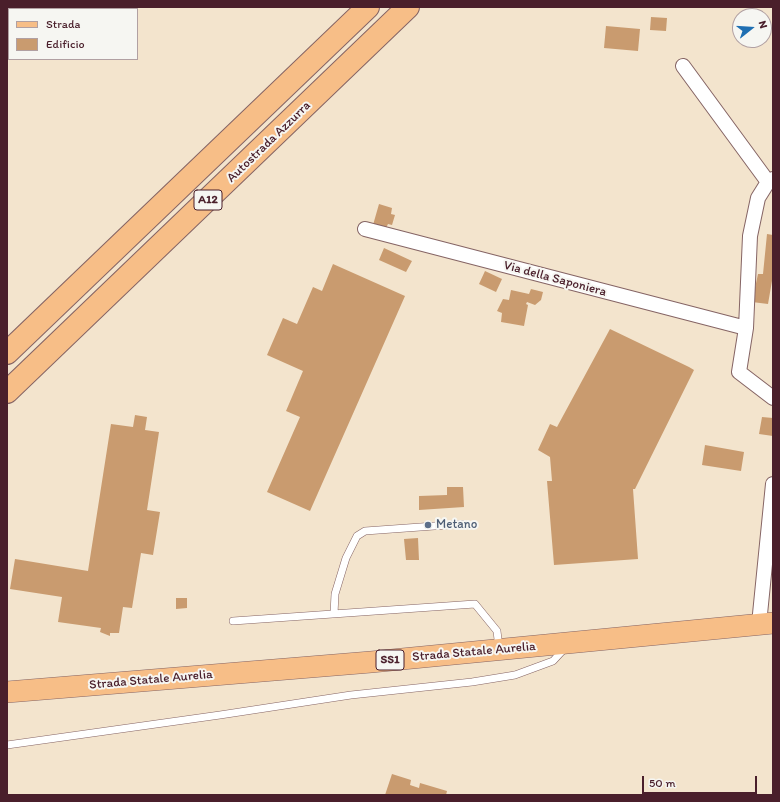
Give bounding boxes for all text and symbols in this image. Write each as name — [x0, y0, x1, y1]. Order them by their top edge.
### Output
legend — [8, 8, 138, 60]
north arrow — [732, 8, 772, 48]
text: Strada — [46, 17, 80, 31]
text: N — [756, 19, 770, 30]
text: Edificio — [46, 37, 85, 51]
street label: Autostrada Azzurra — [224, 98, 314, 186]
road number: A12 — [194, 190, 222, 210]
street label: Via della Saponiera — [502, 258, 608, 300]
place label: Metano — [436, 517, 477, 533]
marker: Metano — [423, 520, 433, 530]
street label: Strada Statale Aurelia — [412, 639, 536, 665]
road number: SS1 — [376, 650, 404, 670]
street label: Strada Statale Aurelia — [89, 667, 213, 693]
scale bar — [644, 768, 759, 794]
text: 50 m — [649, 776, 675, 790]

